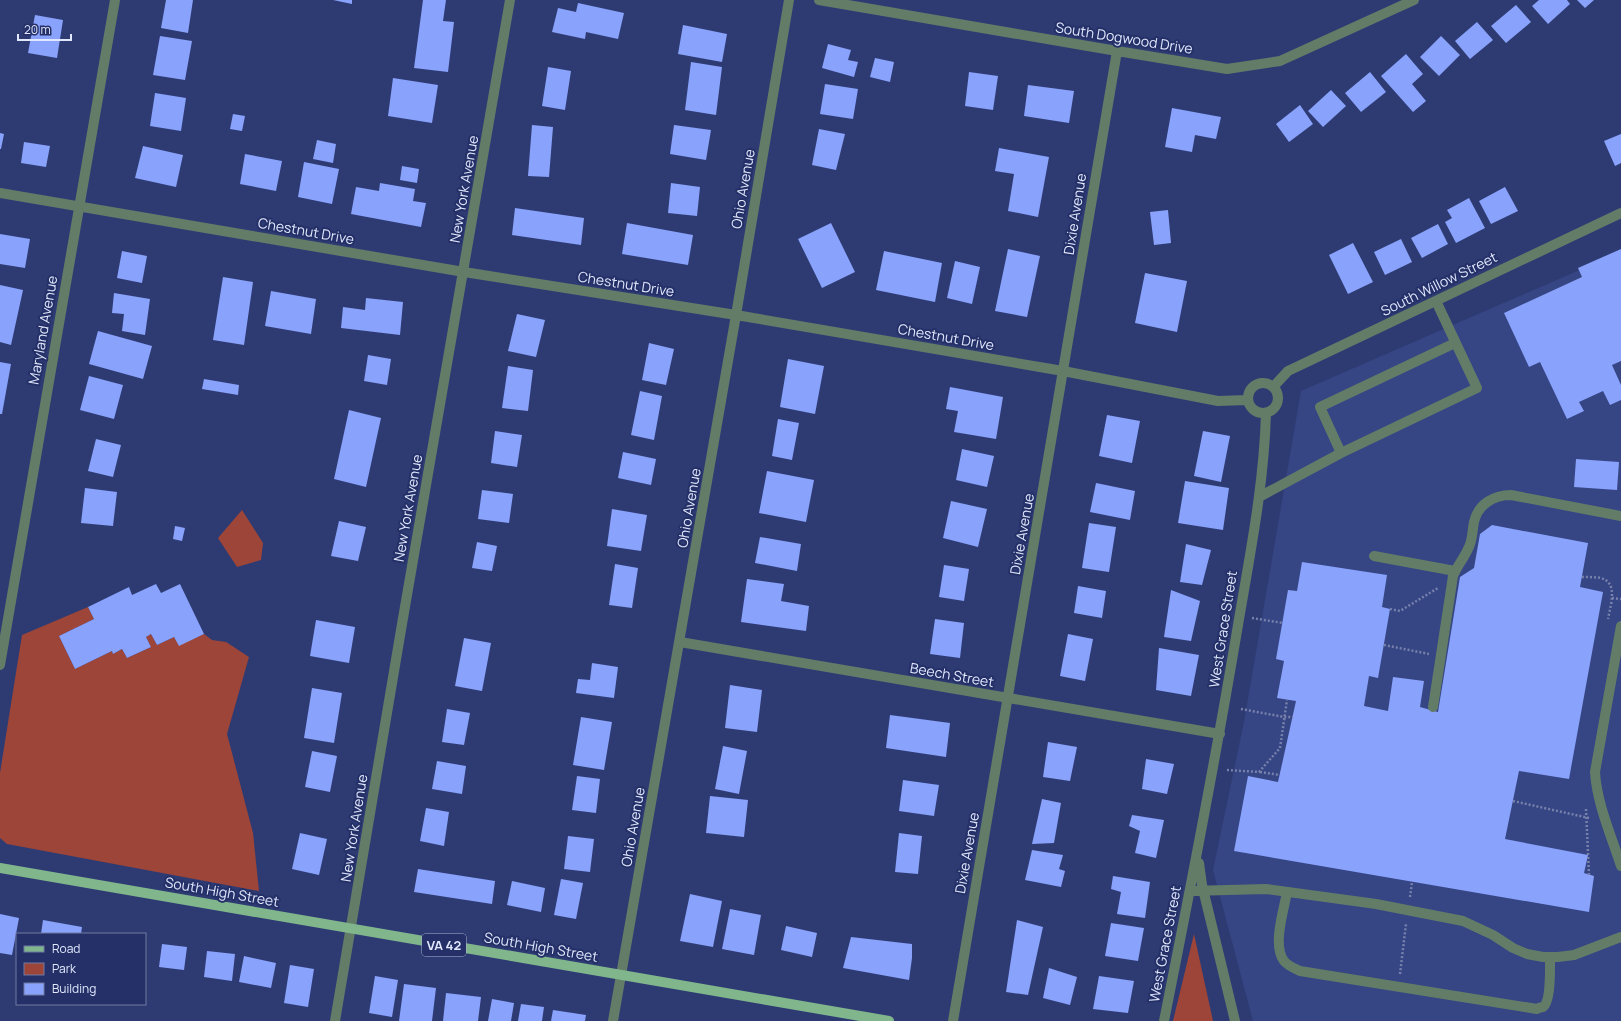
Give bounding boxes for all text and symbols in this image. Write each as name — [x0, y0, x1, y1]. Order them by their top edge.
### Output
scale bar — [18, 16, 71, 42]
street label: South Dogwood Drive — [1054, 17, 1194, 58]
text: 20 m — [24, 21, 51, 38]
street label: New York Avenue — [445, 134, 482, 244]
street label: Ohio Avenue — [726, 148, 759, 230]
street label: Dixie Avenue — [1059, 172, 1090, 256]
street label: Chestnut Drive — [257, 213, 356, 248]
street label: South Willow Street — [1377, 247, 1500, 320]
street label: Chestnut Drive — [577, 267, 676, 300]
street label: Maryland Avenue — [24, 274, 61, 386]
street label: Chestnut Drive — [897, 319, 996, 354]
street label: New York Avenue — [389, 453, 426, 563]
street label: Ohio Avenue — [672, 467, 705, 549]
street label: Dixie Avenue — [1005, 492, 1038, 576]
street label: West Grace Street — [1204, 569, 1241, 689]
street label: Beech Street — [909, 658, 996, 691]
street label: New York Avenue — [336, 773, 371, 883]
street label: Ohio Avenue — [616, 786, 649, 868]
street label: Dixie Avenue — [950, 811, 983, 895]
street label: South High Street — [164, 872, 281, 911]
street label: West Grace Street — [1144, 884, 1185, 1004]
street label: South High Street — [483, 927, 600, 966]
legend — [16, 933, 146, 1005]
road number: VA 42 — [422, 934, 466, 956]
text: Road — [52, 940, 80, 957]
text: Park — [52, 960, 77, 977]
text: Building — [52, 980, 96, 997]

